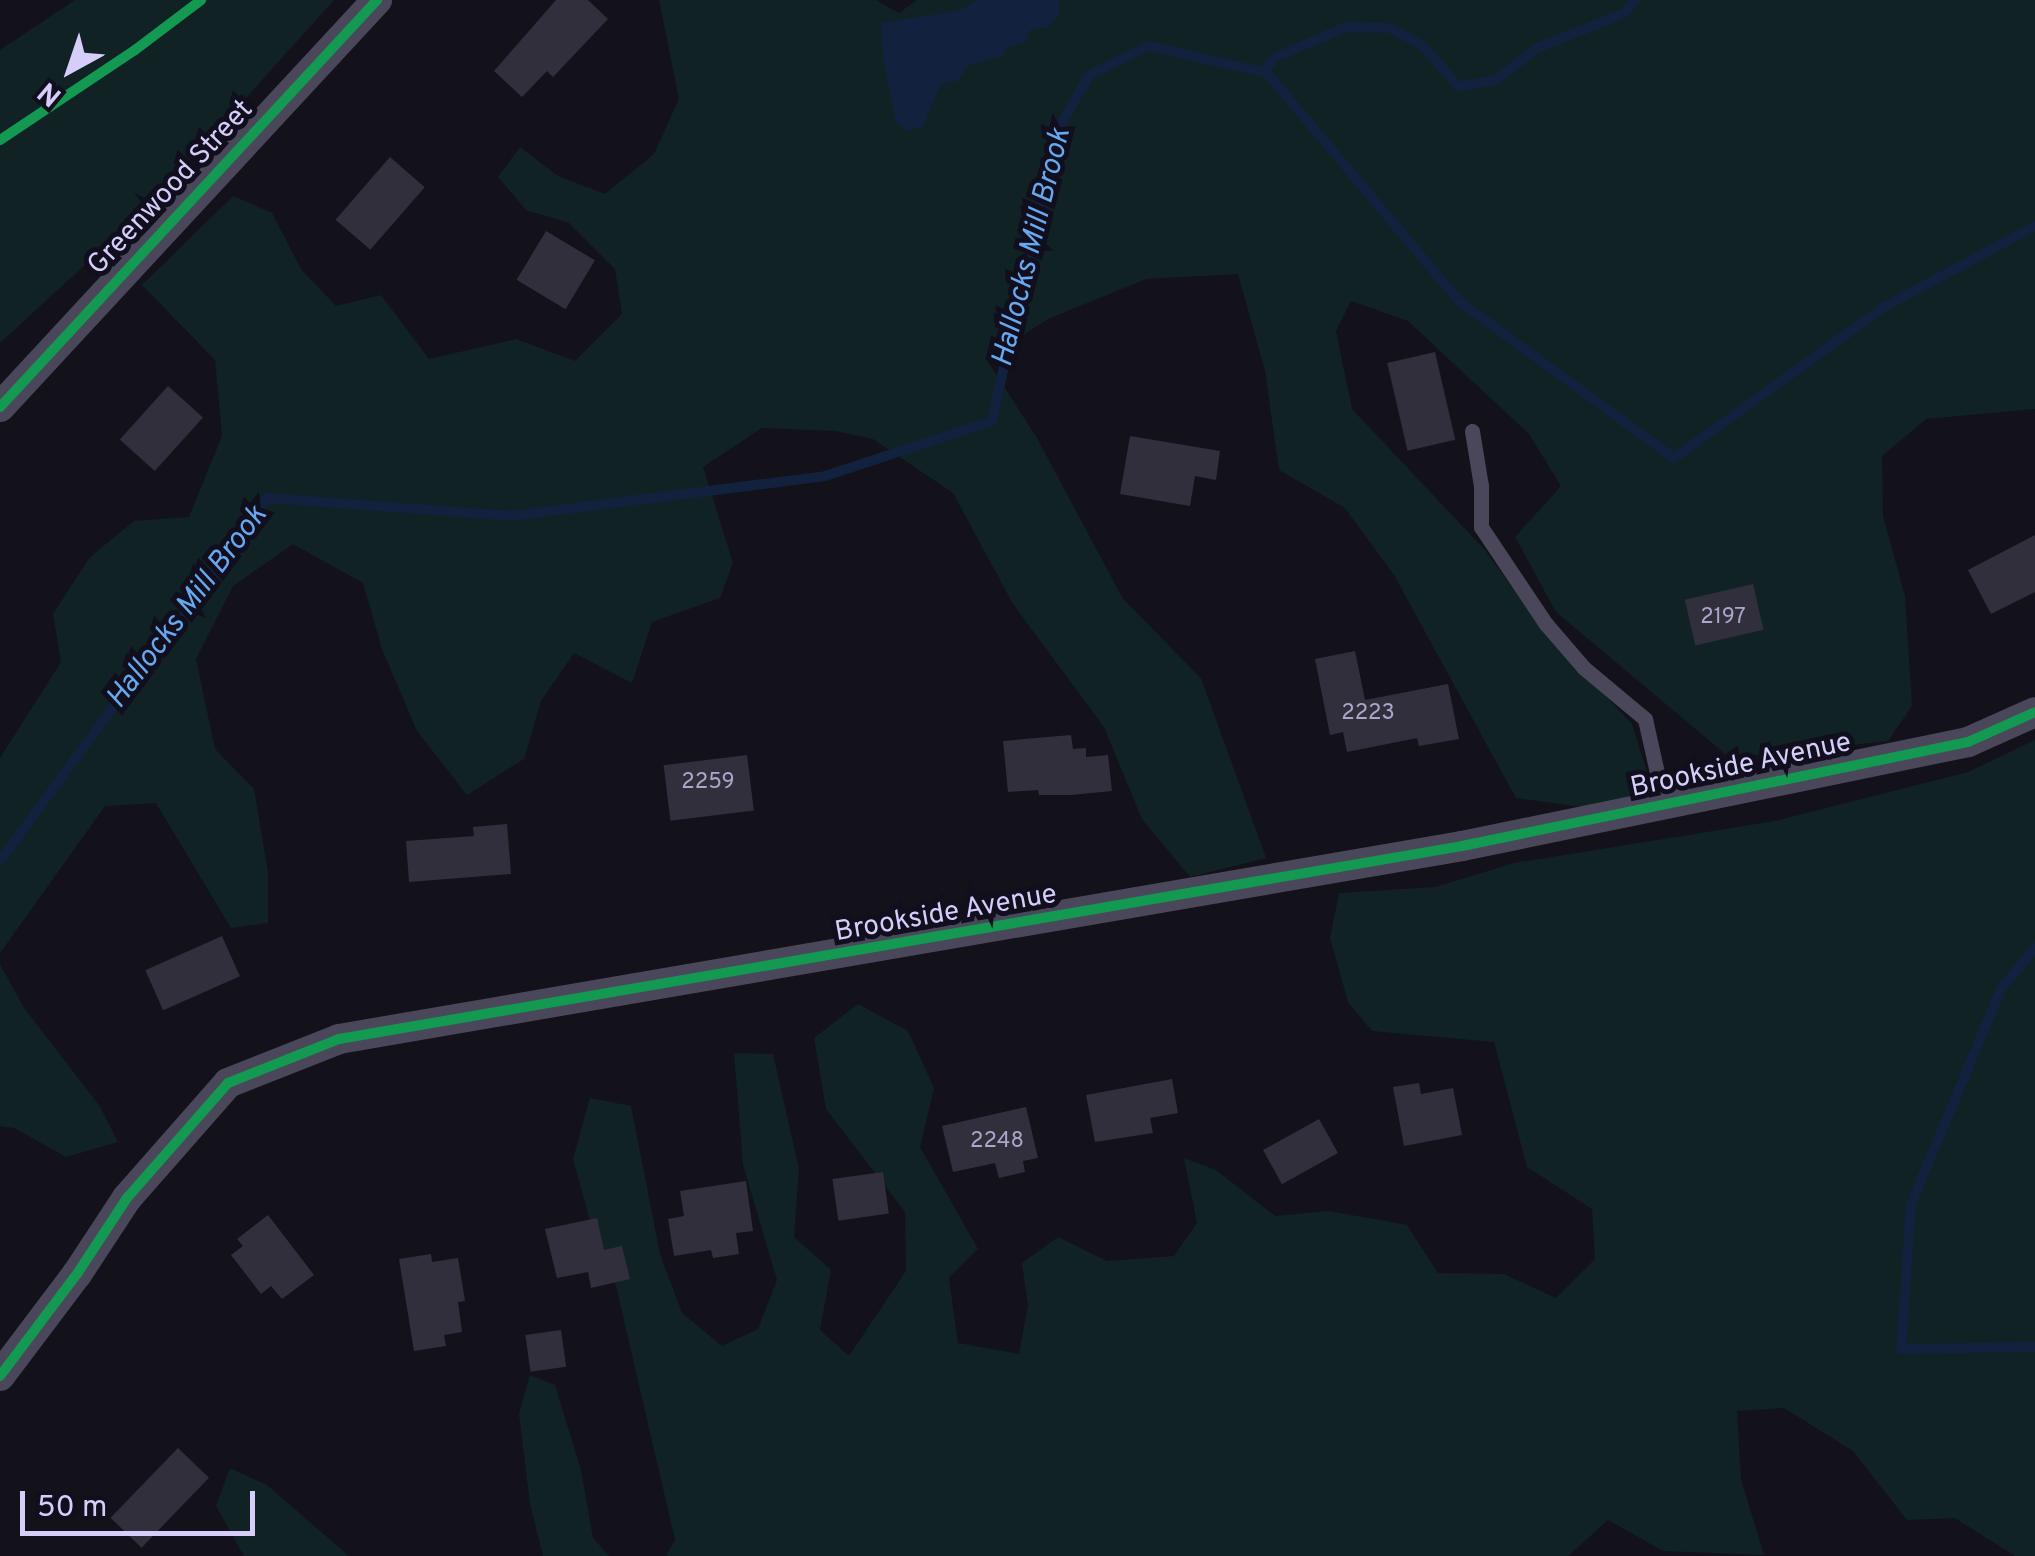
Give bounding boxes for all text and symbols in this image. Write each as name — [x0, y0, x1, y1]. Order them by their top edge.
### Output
north arrow — [20, 20, 120, 120]
text: N — [31, 73, 70, 113]
street label: Greenwood Street — [81, 93, 261, 283]
water label: Hallocks Mill Brook — [986, 125, 1080, 371]
water label: Hallocks Mill Brook — [100, 499, 276, 717]
house number: 2197 — [1700, 605, 1746, 631]
house number: 2223 — [1341, 701, 1395, 727]
street label: Brookside Avenue — [1627, 726, 1855, 806]
house number: 2259 — [681, 770, 735, 796]
street label: Brookside Avenue — [832, 878, 1060, 950]
house number: 2248 — [970, 1129, 1024, 1155]
scale bar — [25, 1471, 260, 1533]
text: 50 m — [37, 1490, 107, 1527]

